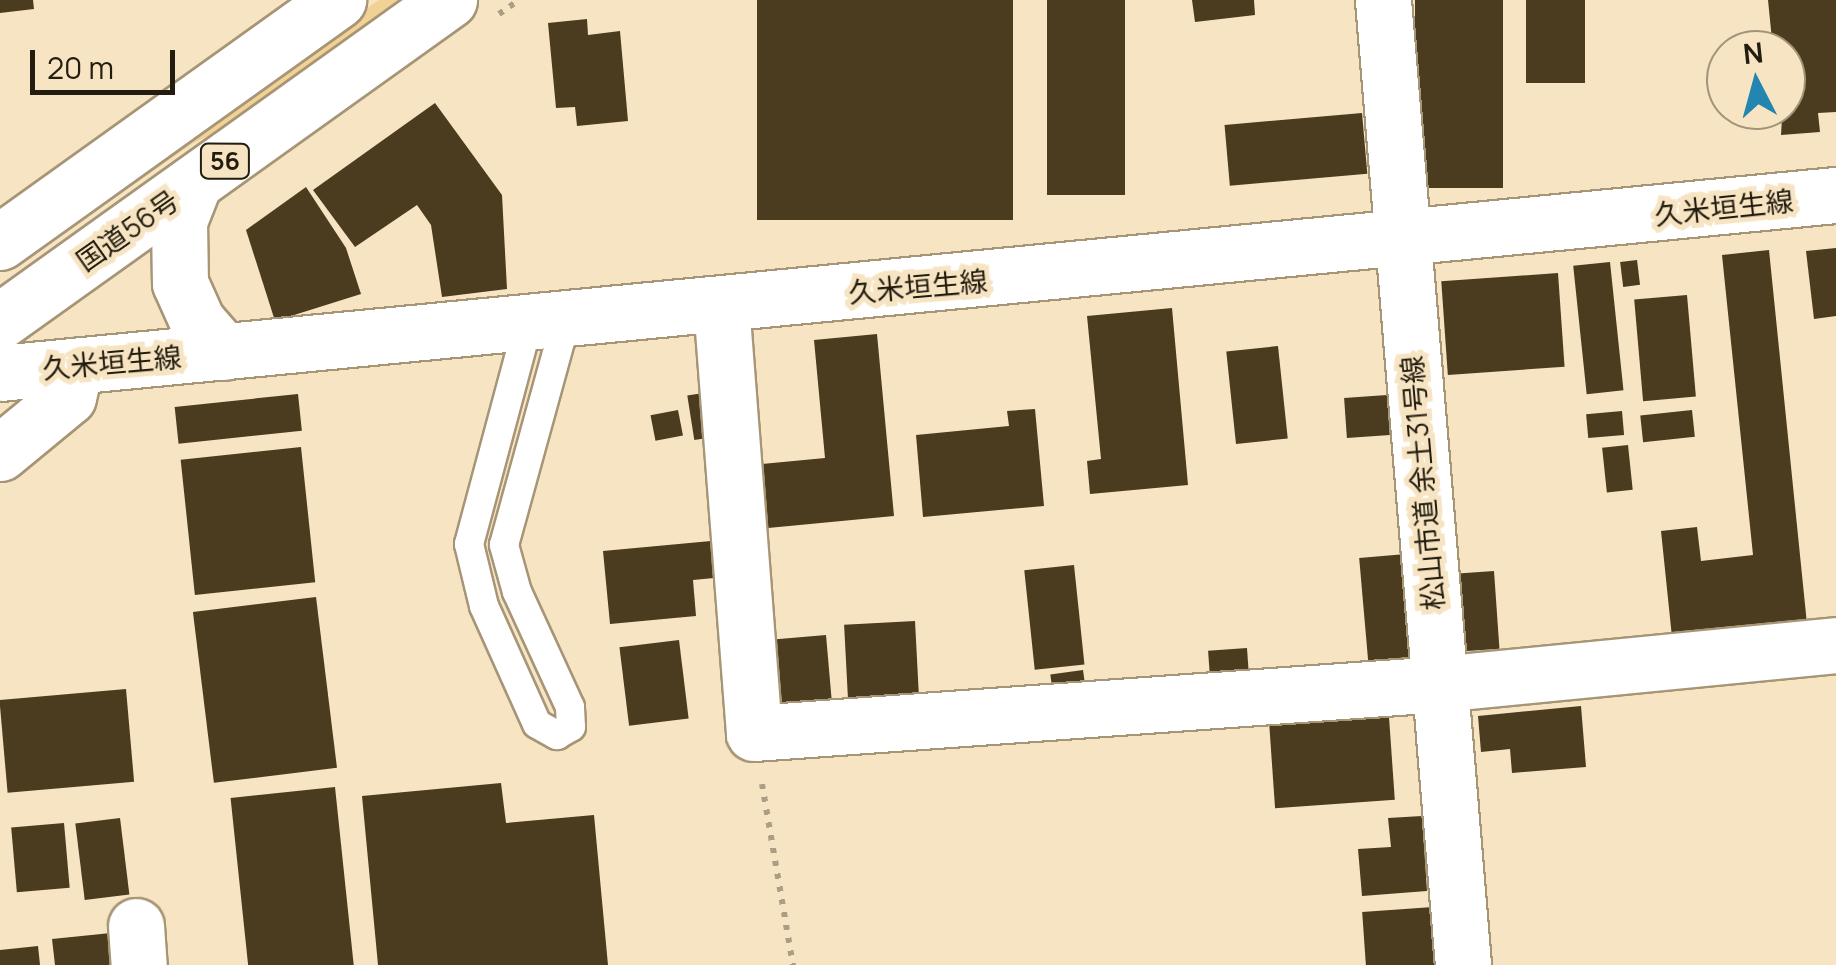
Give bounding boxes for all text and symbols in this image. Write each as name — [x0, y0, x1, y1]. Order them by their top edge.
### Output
scale bar — [35, 30, 180, 92]
north arrow — [1706, 30, 1806, 130]
text: N — [1741, 32, 1765, 72]
text: 20 m — [47, 47, 114, 88]
road number: 56 — [198, 141, 252, 181]
street label: 国道56号 — [69, 183, 185, 277]
street label: 久米垣生線 — [1653, 183, 1795, 231]
street label: 久米垣生線 — [847, 263, 989, 309]
street label: 久米垣生線 — [41, 339, 183, 385]
street label: 松山市道 余土31号線 — [1394, 354, 1450, 612]

